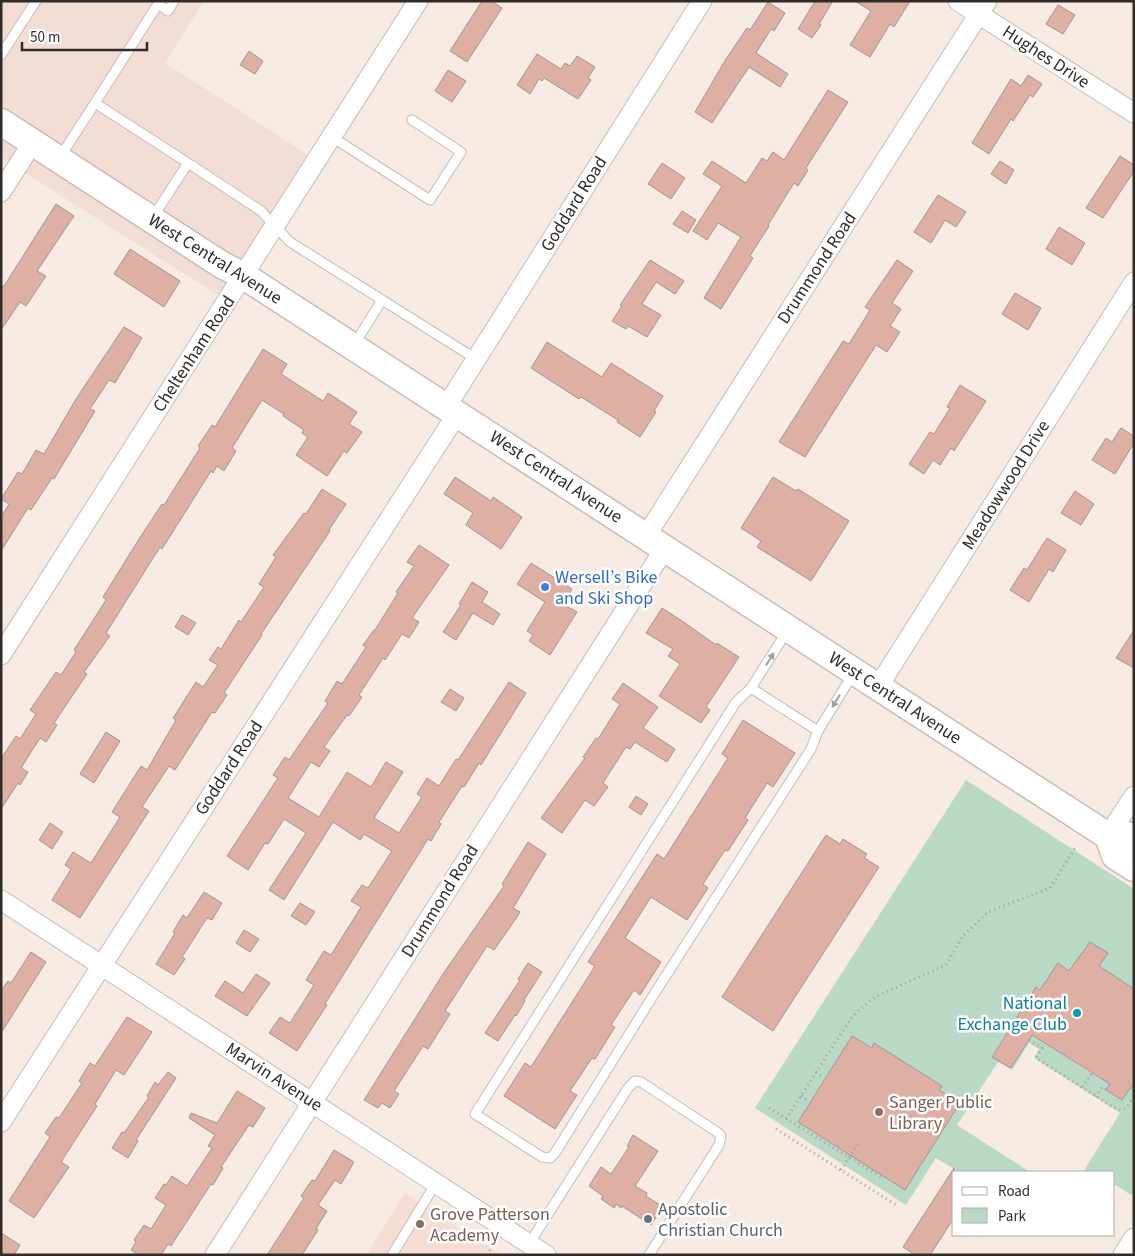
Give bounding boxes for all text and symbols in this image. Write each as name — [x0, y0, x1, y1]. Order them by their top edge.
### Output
street label: Hughes Drive — [997, 19, 1095, 95]
scale bar — [22, 20, 148, 52]
text: 50 m — [30, 27, 60, 48]
street label: Goddard Road — [535, 151, 613, 257]
street label: Drummond Road — [771, 207, 863, 329]
street label: West Central Avenue — [143, 208, 287, 310]
street label: Cheltenham Road — [147, 291, 241, 417]
street label: Meadowwood Drive — [956, 415, 1056, 555]
street label: West Central Avenue — [485, 425, 627, 529]
place label: Wersell’s Bike and Ski Shop — [555, 565, 658, 611]
marker: Wersell’s Bike and Ski Shop — [539, 581, 551, 593]
street label: West Central Avenue — [824, 646, 966, 750]
one-way arrow — [765, 652, 774, 665]
one-way arrow — [831, 695, 841, 708]
street label: Goddard Road — [189, 716, 269, 820]
street label: Drummond Road — [395, 840, 485, 962]
place label: National Exchange Club — [957, 991, 1067, 1037]
marker: National Exchange Club — [1071, 1007, 1083, 1019]
street label: Marvin Avenue — [221, 1036, 327, 1118]
place label: Sanger Public Library — [889, 1090, 992, 1136]
marker: Sanger Public Library — [873, 1106, 885, 1118]
legend — [952, 1171, 1115, 1236]
text: Road — [998, 1181, 1030, 1202]
place label: Apostolic Christian Church — [658, 1197, 783, 1243]
place label: Grove Patterson Academy — [430, 1202, 550, 1248]
text: Park — [998, 1206, 1027, 1227]
marker: Apostolic Christian Church — [642, 1213, 654, 1225]
marker: Grove Patterson Academy — [414, 1218, 426, 1230]

